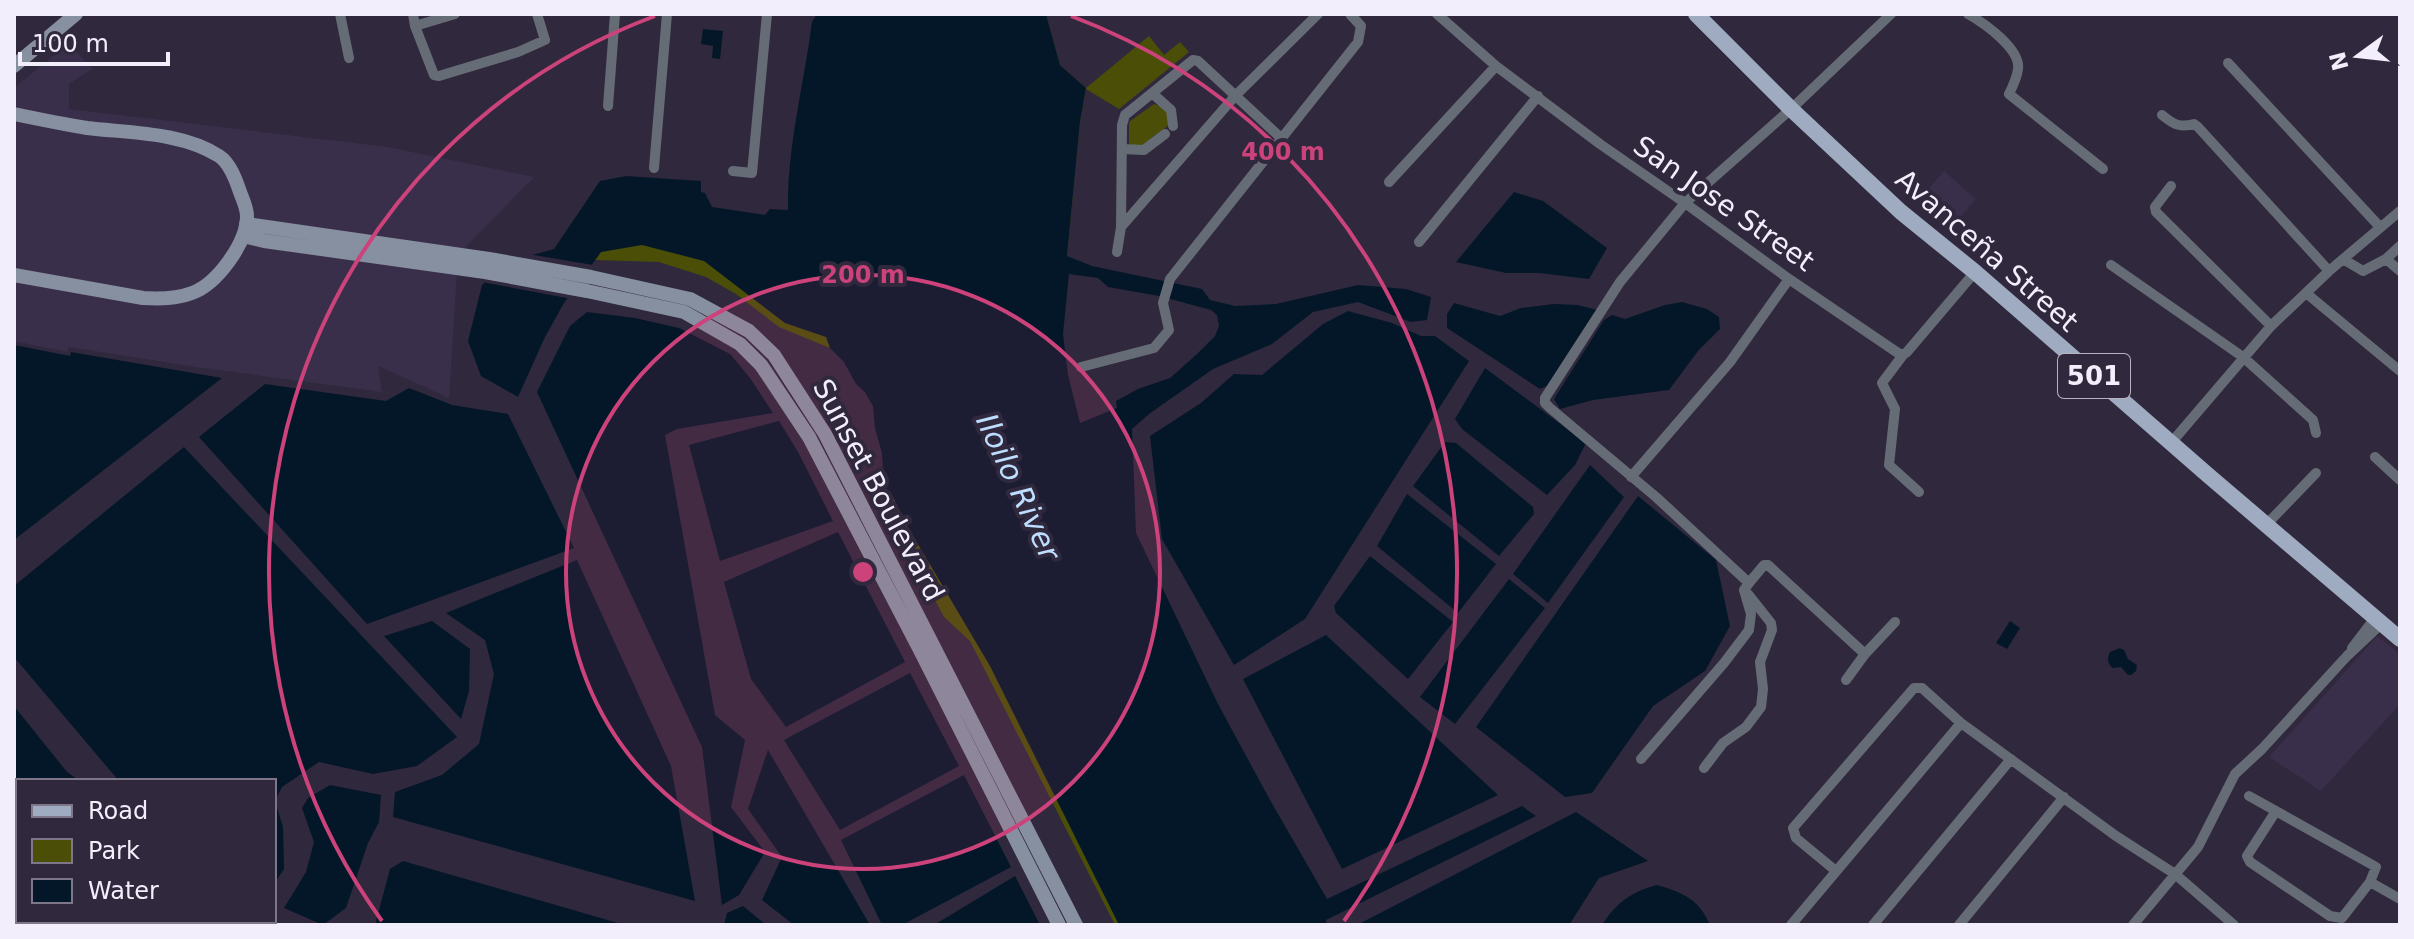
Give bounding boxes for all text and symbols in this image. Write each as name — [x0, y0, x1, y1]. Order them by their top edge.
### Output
scale bar — [20, 16, 168, 66]
north arrow — [2318, 16, 2398, 96]
text: 100 m — [32, 30, 109, 58]
text: N — [2325, 49, 2354, 73]
street label: San Jose Street — [1627, 129, 1820, 278]
text: 400 m — [1241, 138, 1325, 166]
street label: Avanceña Street — [1889, 162, 2084, 338]
text: 200 m — [821, 261, 905, 289]
road number: 501 — [2058, 354, 2130, 398]
street label: Sunset Boulevard — [806, 374, 951, 607]
water label: Iloilo River — [969, 408, 1068, 567]
centre of rings — [849, 558, 877, 586]
legend — [16, 779, 276, 923]
text: Road — [88, 797, 148, 825]
text: Park — [88, 837, 140, 865]
text: Water — [88, 877, 159, 905]

